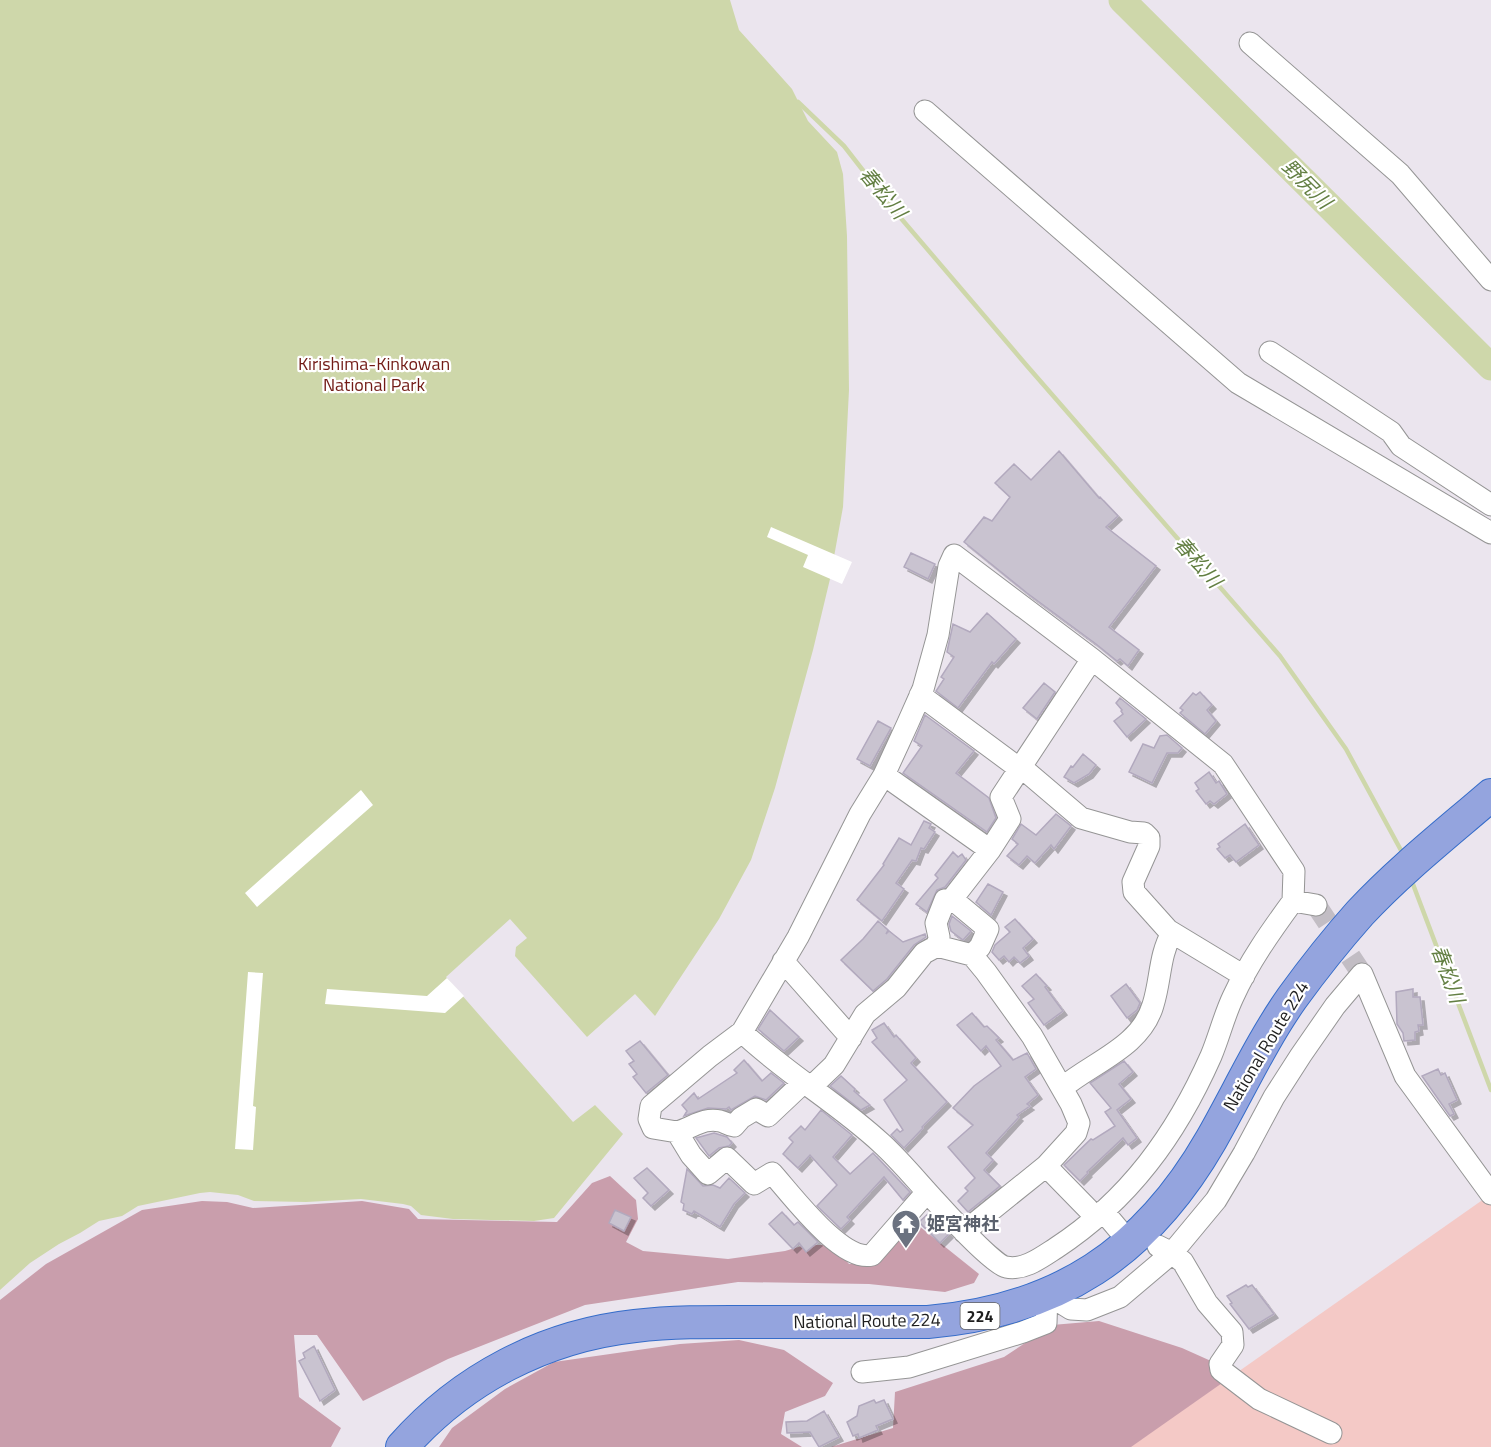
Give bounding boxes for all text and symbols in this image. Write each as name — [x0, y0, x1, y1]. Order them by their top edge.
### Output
water label: 野尻川 — [1275, 151, 1341, 217]
water label: 春松川 — [852, 160, 916, 227]
park label: Kirishima-Kinkowan National Park — [298, 350, 450, 398]
water label: 春松川 — [1167, 529, 1231, 596]
water label: 春松川 — [1424, 940, 1474, 1009]
street label: National Route 224 — [1216, 976, 1315, 1116]
temple icon: 姫宮神社 — [890, 1208, 922, 1250]
place label: 姫宮神社 — [927, 1210, 999, 1237]
road number: 224 — [960, 1303, 1000, 1329]
street label: National Route 224 — [793, 1306, 941, 1335]

